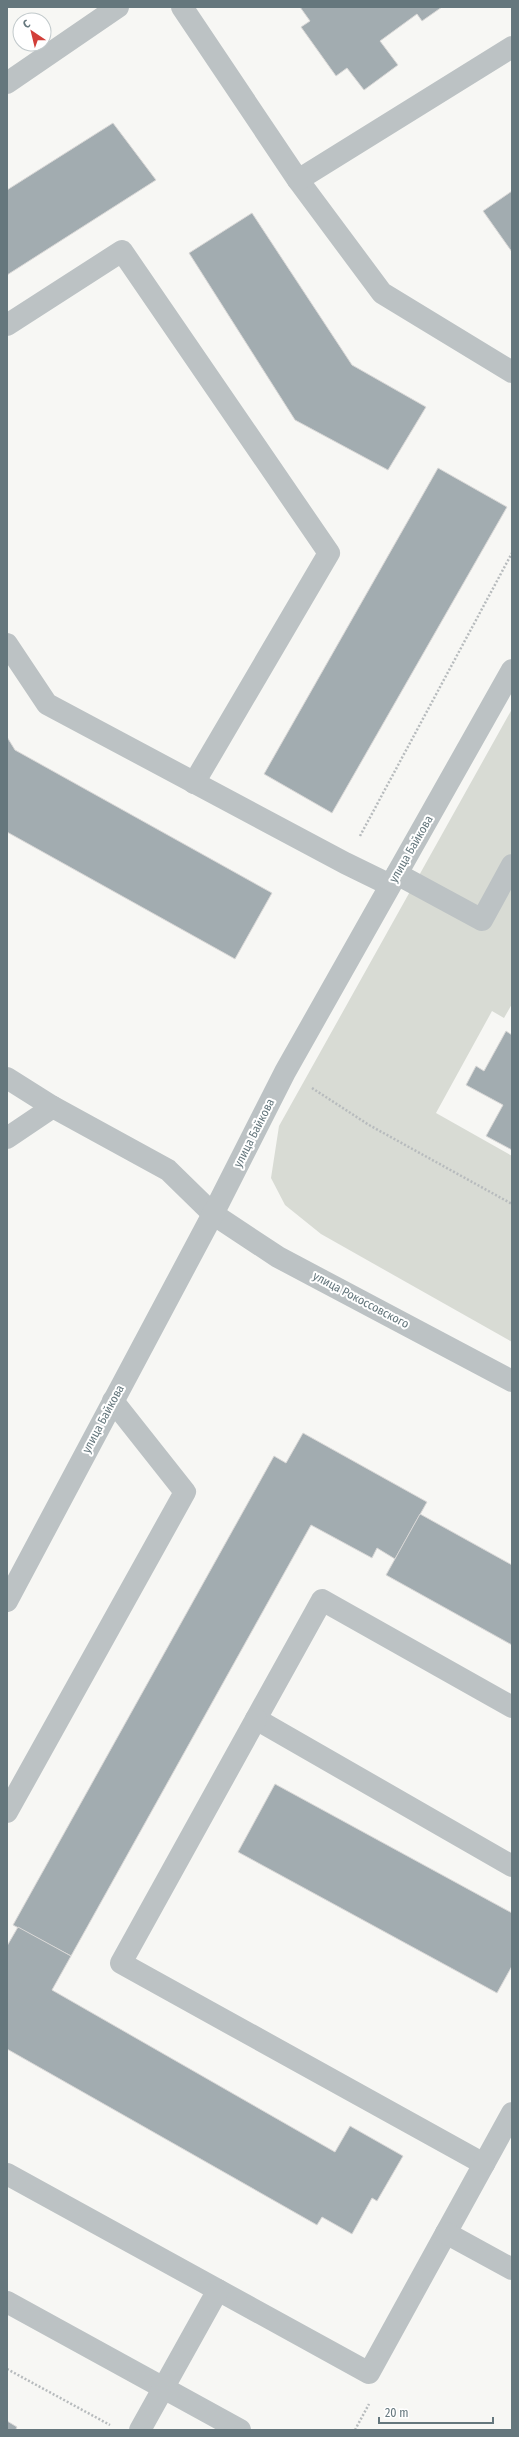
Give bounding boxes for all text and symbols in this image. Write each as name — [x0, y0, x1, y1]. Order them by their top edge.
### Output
north arrow — [12, 12, 52, 52]
text: С — [20, 17, 33, 31]
street label: улица Байкова — [386, 813, 436, 885]
street label: улица Байкова — [231, 1096, 277, 1170]
street label: улица Рокоссовского — [311, 1269, 411, 1331]
street label: улица Байкова — [79, 1382, 127, 1455]
scale bar — [379, 2399, 493, 2425]
text: 20 m — [385, 2406, 409, 2420]

